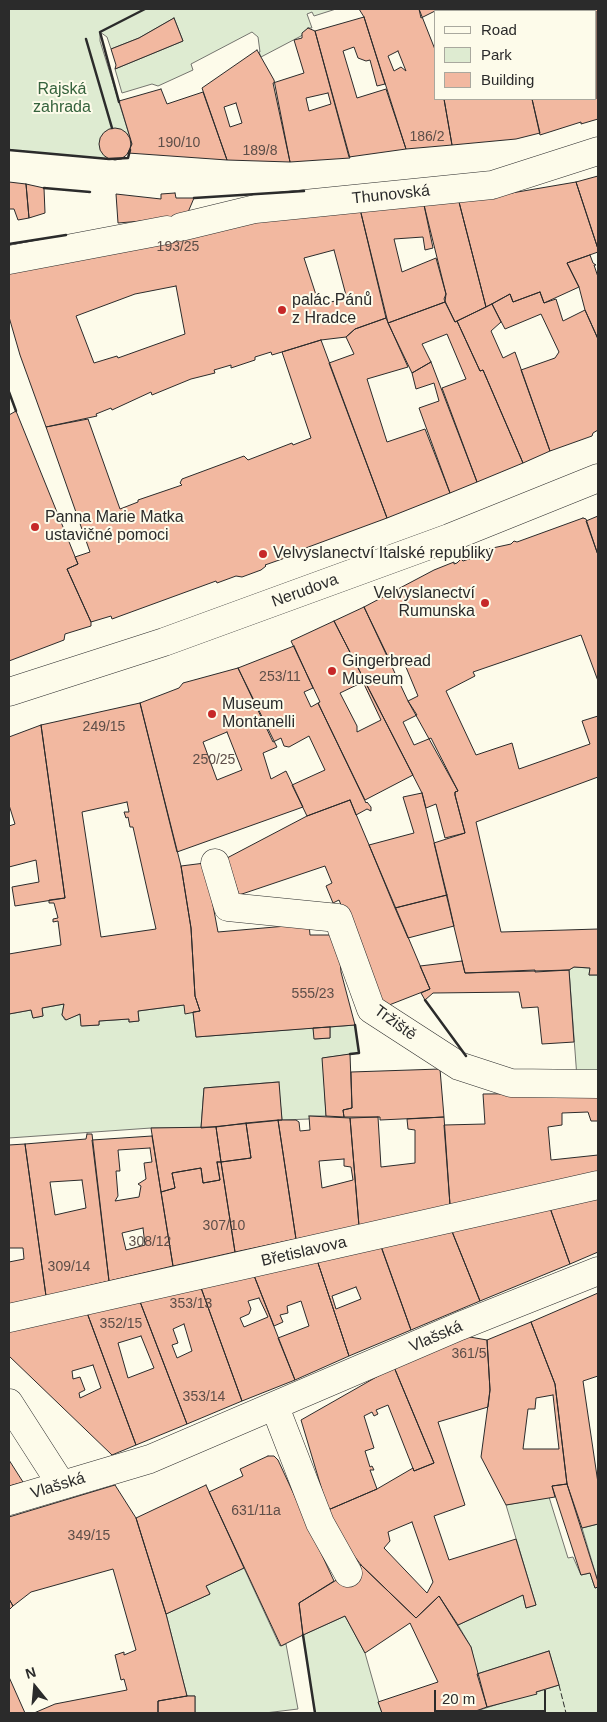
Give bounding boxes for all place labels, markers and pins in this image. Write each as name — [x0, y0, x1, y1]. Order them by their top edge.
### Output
place label: palác Pánů z Hradce — [292, 291, 372, 329]
marker: palác Pánů z Hradce — [276, 304, 288, 316]
place label: Panna Marie Matka ustavičné pomoci — [45, 508, 184, 546]
marker: Panna Marie Matka ustavičné pomoci — [29, 521, 41, 533]
place label: Velvyslanectví Italské republiky — [273, 544, 494, 564]
marker: Velvyslanectví Italské republiky — [257, 548, 269, 560]
place label: Velvyslanectví Rumunska — [374, 584, 475, 622]
marker: Velvyslanectví Rumunska — [479, 597, 491, 609]
place label: Gingerbread Museum — [342, 652, 431, 690]
marker: Gingerbread Museum — [326, 665, 338, 677]
place label: Museum Montanelli — [222, 695, 295, 733]
marker: Museum Montanelli — [206, 708, 218, 720]

